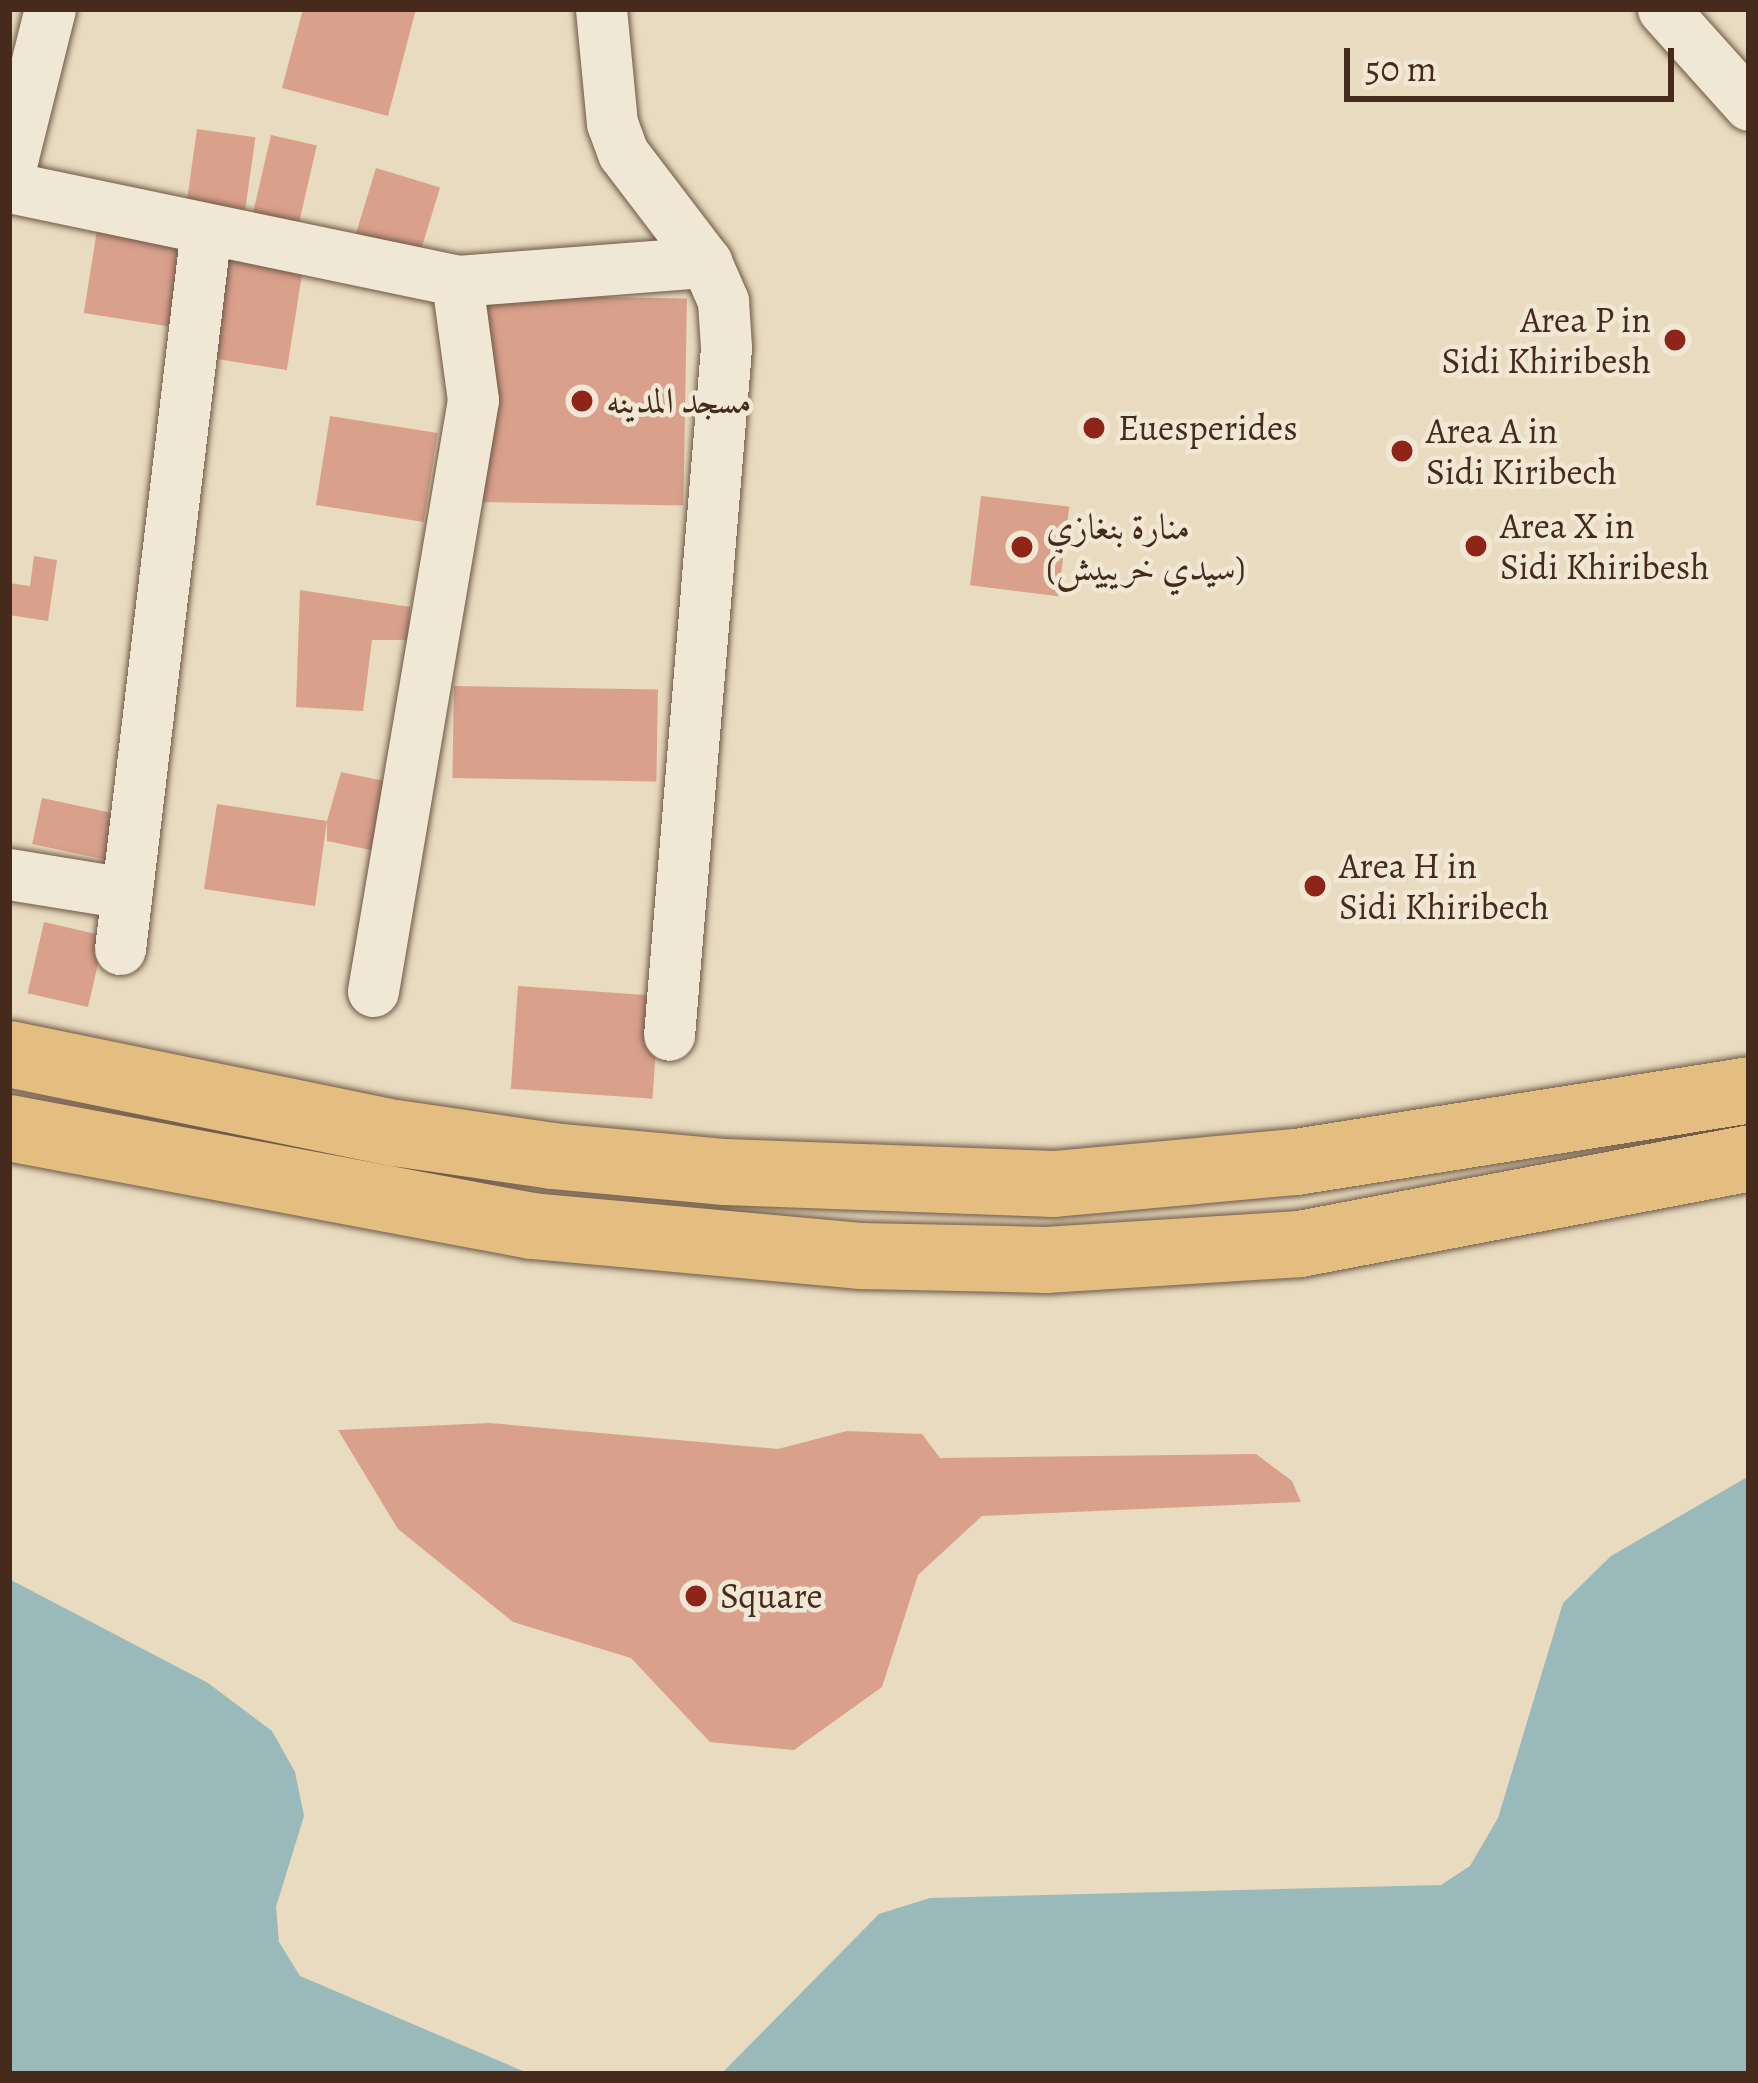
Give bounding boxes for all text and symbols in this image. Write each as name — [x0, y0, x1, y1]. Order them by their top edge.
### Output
scale bar — [1350, 24, 1680, 98]
text: 50 m — [1365, 44, 1437, 93]
place label: Area P in Sidi Khiribesh — [1441, 297, 1651, 382]
marker: Area P in Sidi Khiribesh — [1662, 327, 1688, 353]
place label: مسجد المدينه — [606, 379, 752, 423]
marker: مسجد المدينه — [569, 388, 595, 414]
place label: Euesperides — [1118, 406, 1298, 450]
place label: Area A in Sidi Kiribech — [1426, 408, 1617, 493]
marker: Euesperides — [1081, 415, 1107, 441]
marker: Area A in Sidi Kiribech — [1389, 438, 1415, 464]
place label: Area X in Sidi Khiribesh — [1500, 503, 1710, 588]
place label: منارة بنغازي (سيدي خريبيش) — [1046, 504, 1245, 589]
marker: Area X in Sidi Khiribesh — [1463, 533, 1489, 559]
marker: منارة بنغازي (سيدي خريبيش) — [1009, 534, 1035, 560]
place label: Area H in Sidi Khiribech — [1339, 843, 1549, 928]
marker: Area H in Sidi Khiribech — [1302, 873, 1328, 899]
place label: Square — [720, 1574, 823, 1618]
marker: Square — [683, 1583, 709, 1609]

